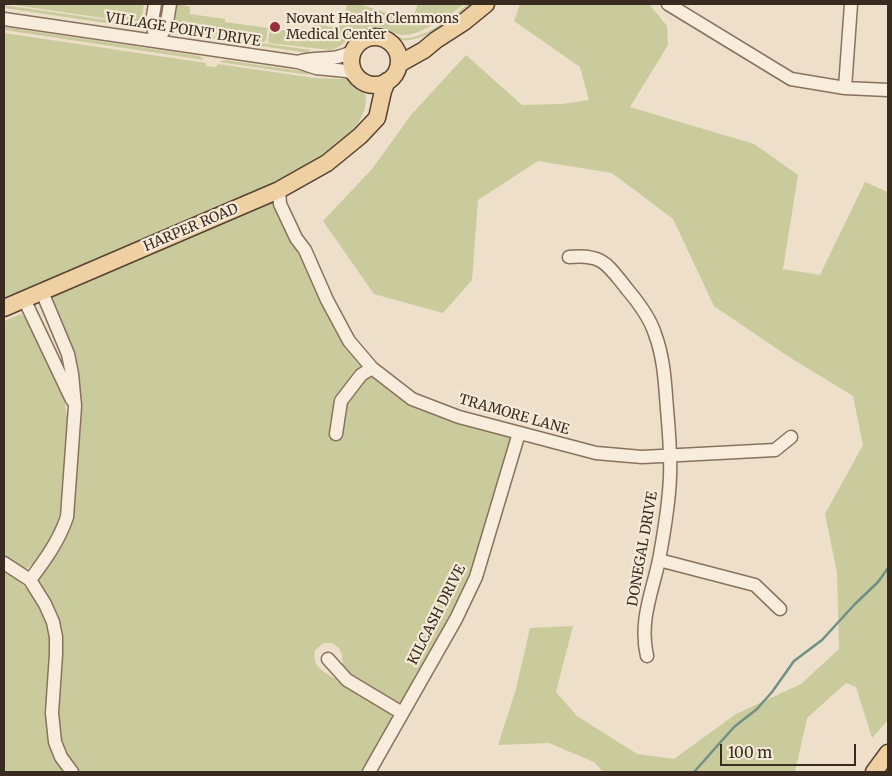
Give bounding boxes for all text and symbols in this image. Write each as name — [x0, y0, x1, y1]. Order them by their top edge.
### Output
street label: VILLAGE POINT DRIVE — [104, 9, 262, 51]
place label: Novant Health Clemmons Medical Center — [286, 11, 459, 44]
marker: Novant Health Clemmons Medical Center — [268, 20, 282, 34]
street label: HARPER ROAD — [141, 200, 241, 256]
street label: TRAMORE LANE — [457, 391, 571, 439]
street label: DONEGAL DRIVE — [625, 490, 661, 608]
street label: KILCASH DRIVE — [405, 562, 469, 668]
scale bar — [722, 734, 858, 766]
text: 100 m — [728, 743, 772, 762]

